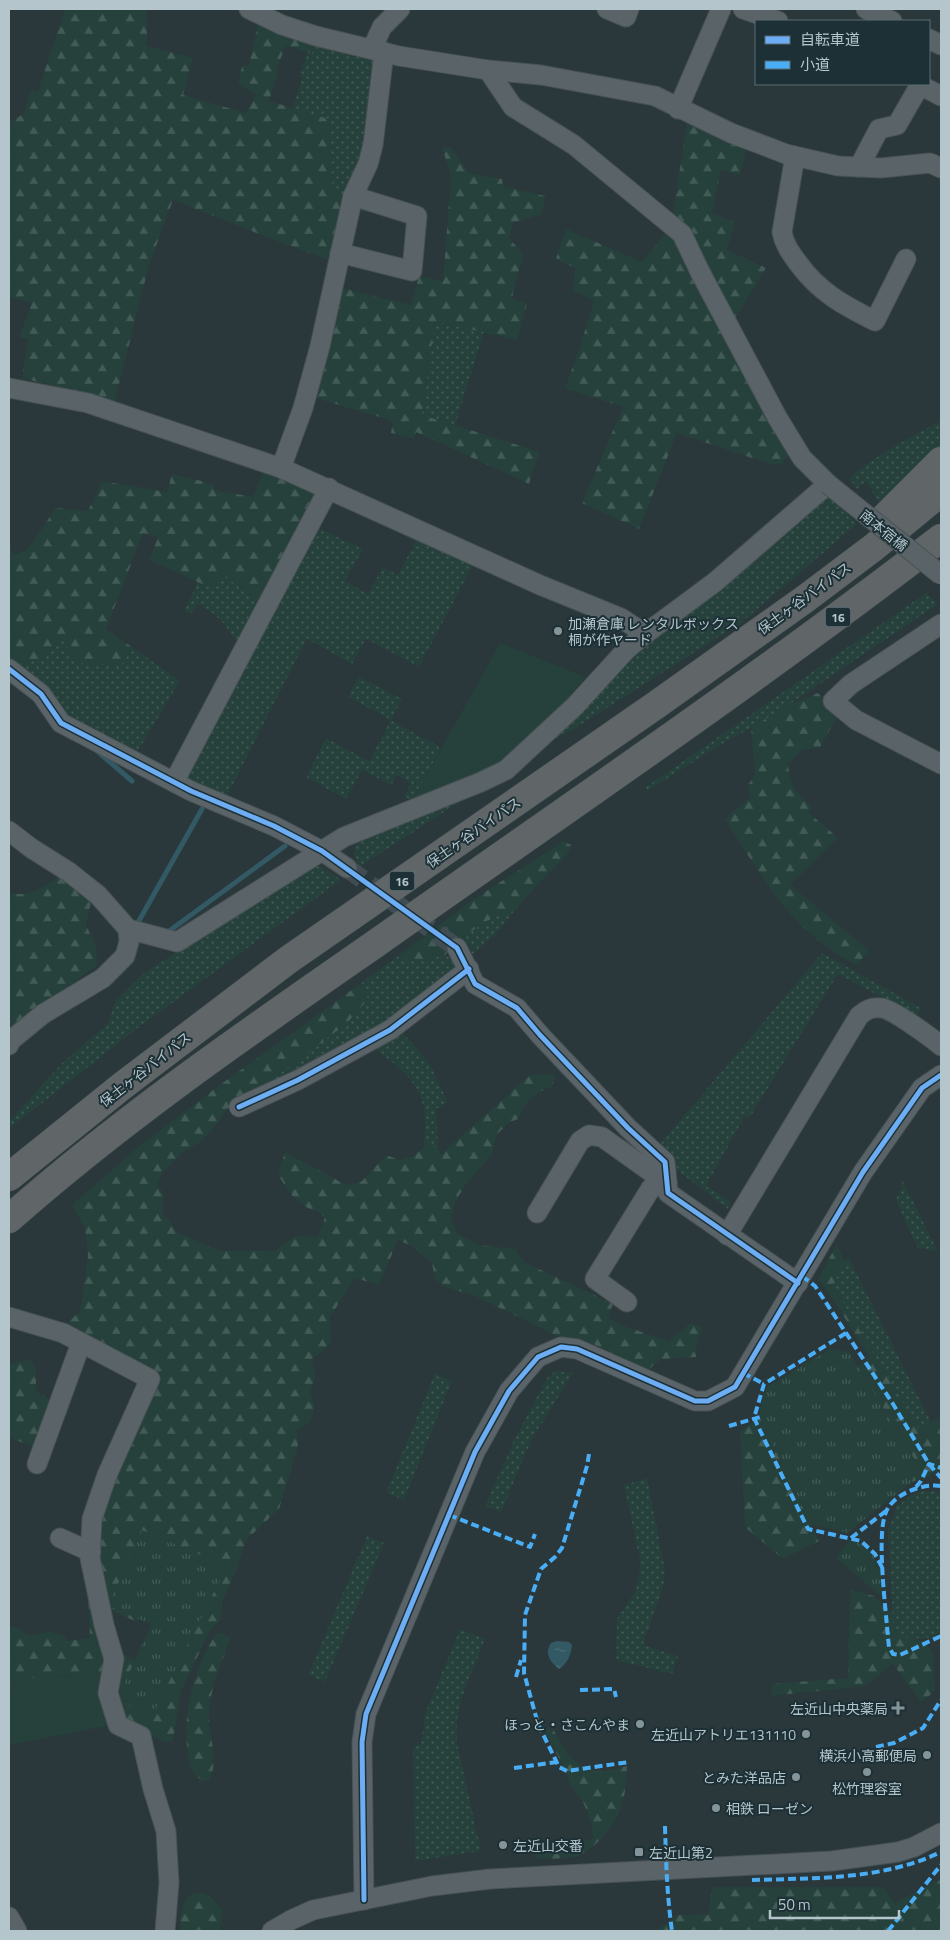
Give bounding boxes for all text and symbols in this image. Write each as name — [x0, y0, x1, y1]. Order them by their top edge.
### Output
legend — [755, 20, 930, 85]
text: 自転車道 — [800, 28, 860, 51]
text: 小道 — [800, 53, 830, 76]
street label: 南本宿橋 — [856, 504, 912, 556]
street label: 保土ヶ谷バイパス — [753, 557, 855, 639]
road number: 16 — [826, 608, 850, 626]
place label: 加瀬倉庫 レンタルボックス 桐が作ヤード — [568, 613, 739, 650]
marker: 加瀬倉庫 レンタルボックス 桐が作ヤード — [552, 625, 564, 637]
street label: 保土ヶ谷バイパス — [421, 791, 525, 873]
road number: 16 — [390, 871, 414, 890]
street label: 保土ヶ谷バイパス — [95, 1026, 195, 1112]
place label: 左近山中央薬局 — [790, 1698, 888, 1719]
marker: 左近山中央薬局 — [892, 1702, 904, 1714]
place label: ほっと・さこんやま — [504, 1714, 630, 1735]
marker: ほっと・さこんやま — [634, 1718, 646, 1730]
place label: 左近山アトリエ131110 — [651, 1724, 796, 1745]
marker: 左近山アトリエ131110 — [800, 1728, 812, 1740]
place label: 横浜小高郵便局 — [819, 1745, 917, 1766]
marker: 横浜小高郵便局 — [921, 1749, 933, 1761]
marker: 松竹理容室 — [861, 1766, 873, 1778]
place label: とみた洋品店 — [702, 1767, 786, 1788]
marker: とみた洋品店 — [790, 1771, 802, 1783]
place label: 松竹理容室 — [832, 1778, 902, 1799]
place label: 相鉄 ローゼン — [726, 1798, 813, 1819]
marker: 相鉄 ローゼン — [710, 1802, 722, 1814]
place label: 左近山交番 — [513, 1835, 583, 1856]
marker: 左近山交番 — [497, 1839, 509, 1851]
place label: 左近山第2 — [649, 1842, 713, 1863]
marker: 左近山第2 — [633, 1846, 645, 1858]
scale bar — [770, 1888, 899, 1920]
text: 50 m — [778, 1893, 811, 1916]

